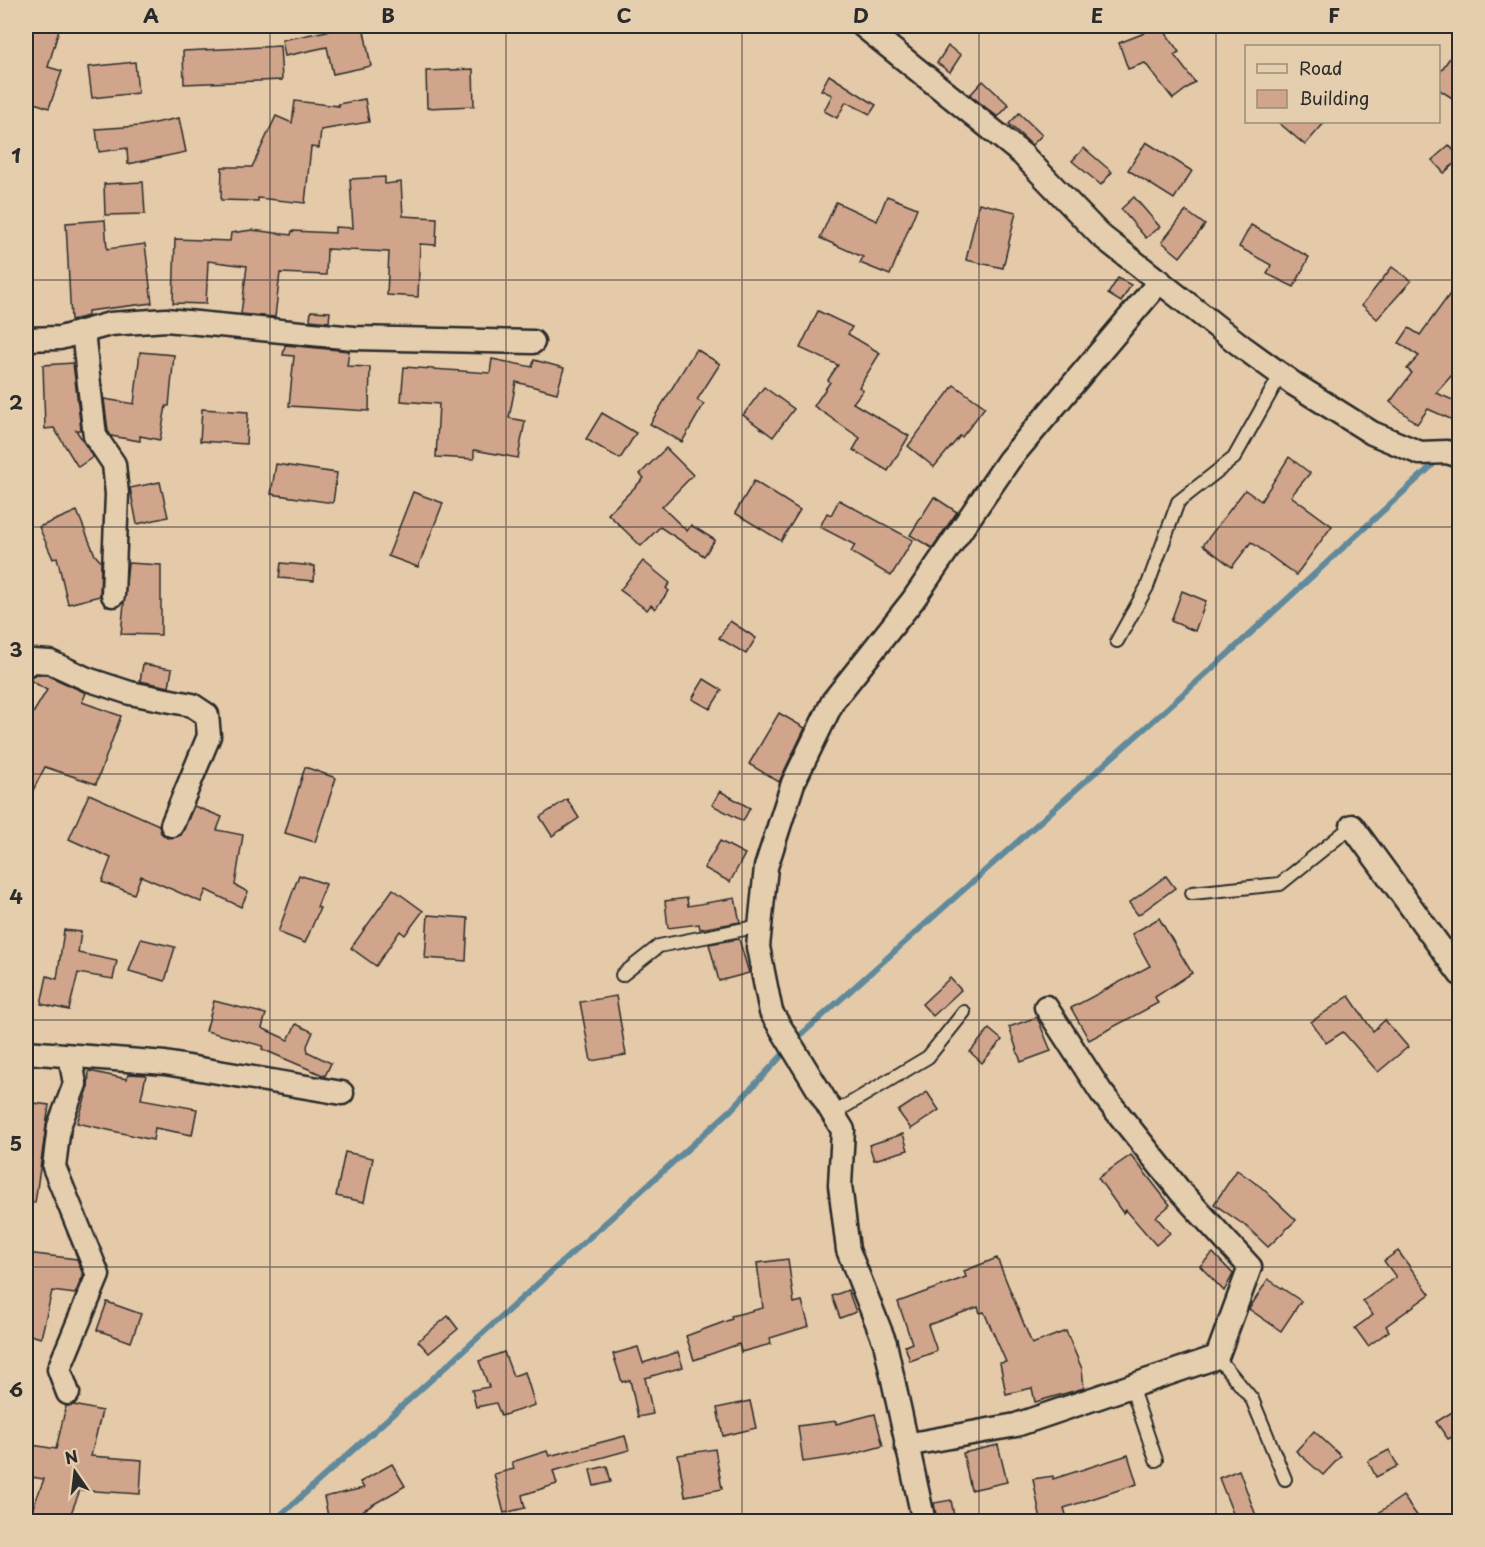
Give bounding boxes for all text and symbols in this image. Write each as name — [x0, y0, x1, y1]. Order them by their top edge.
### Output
text: A — [143, 0, 159, 30]
text: B — [381, 0, 395, 30]
text: C — [616, 0, 632, 30]
text: D — [853, 0, 869, 30]
text: E — [1091, 0, 1103, 30]
text: F — [1328, 0, 1340, 30]
legend — [1245, 45, 1440, 123]
text: Road — [1299, 54, 1343, 81]
text: Building — [1299, 84, 1369, 111]
text: 1 — [11, 140, 21, 170]
text: 2 — [9, 387, 23, 417]
text: 3 — [9, 634, 23, 664]
text: 4 — [9, 881, 23, 911]
text: 5 — [10, 1128, 22, 1158]
text: 6 — [9, 1374, 23, 1404]
north arrow — [45, 1442, 105, 1502]
text: N — [62, 1443, 80, 1470]

